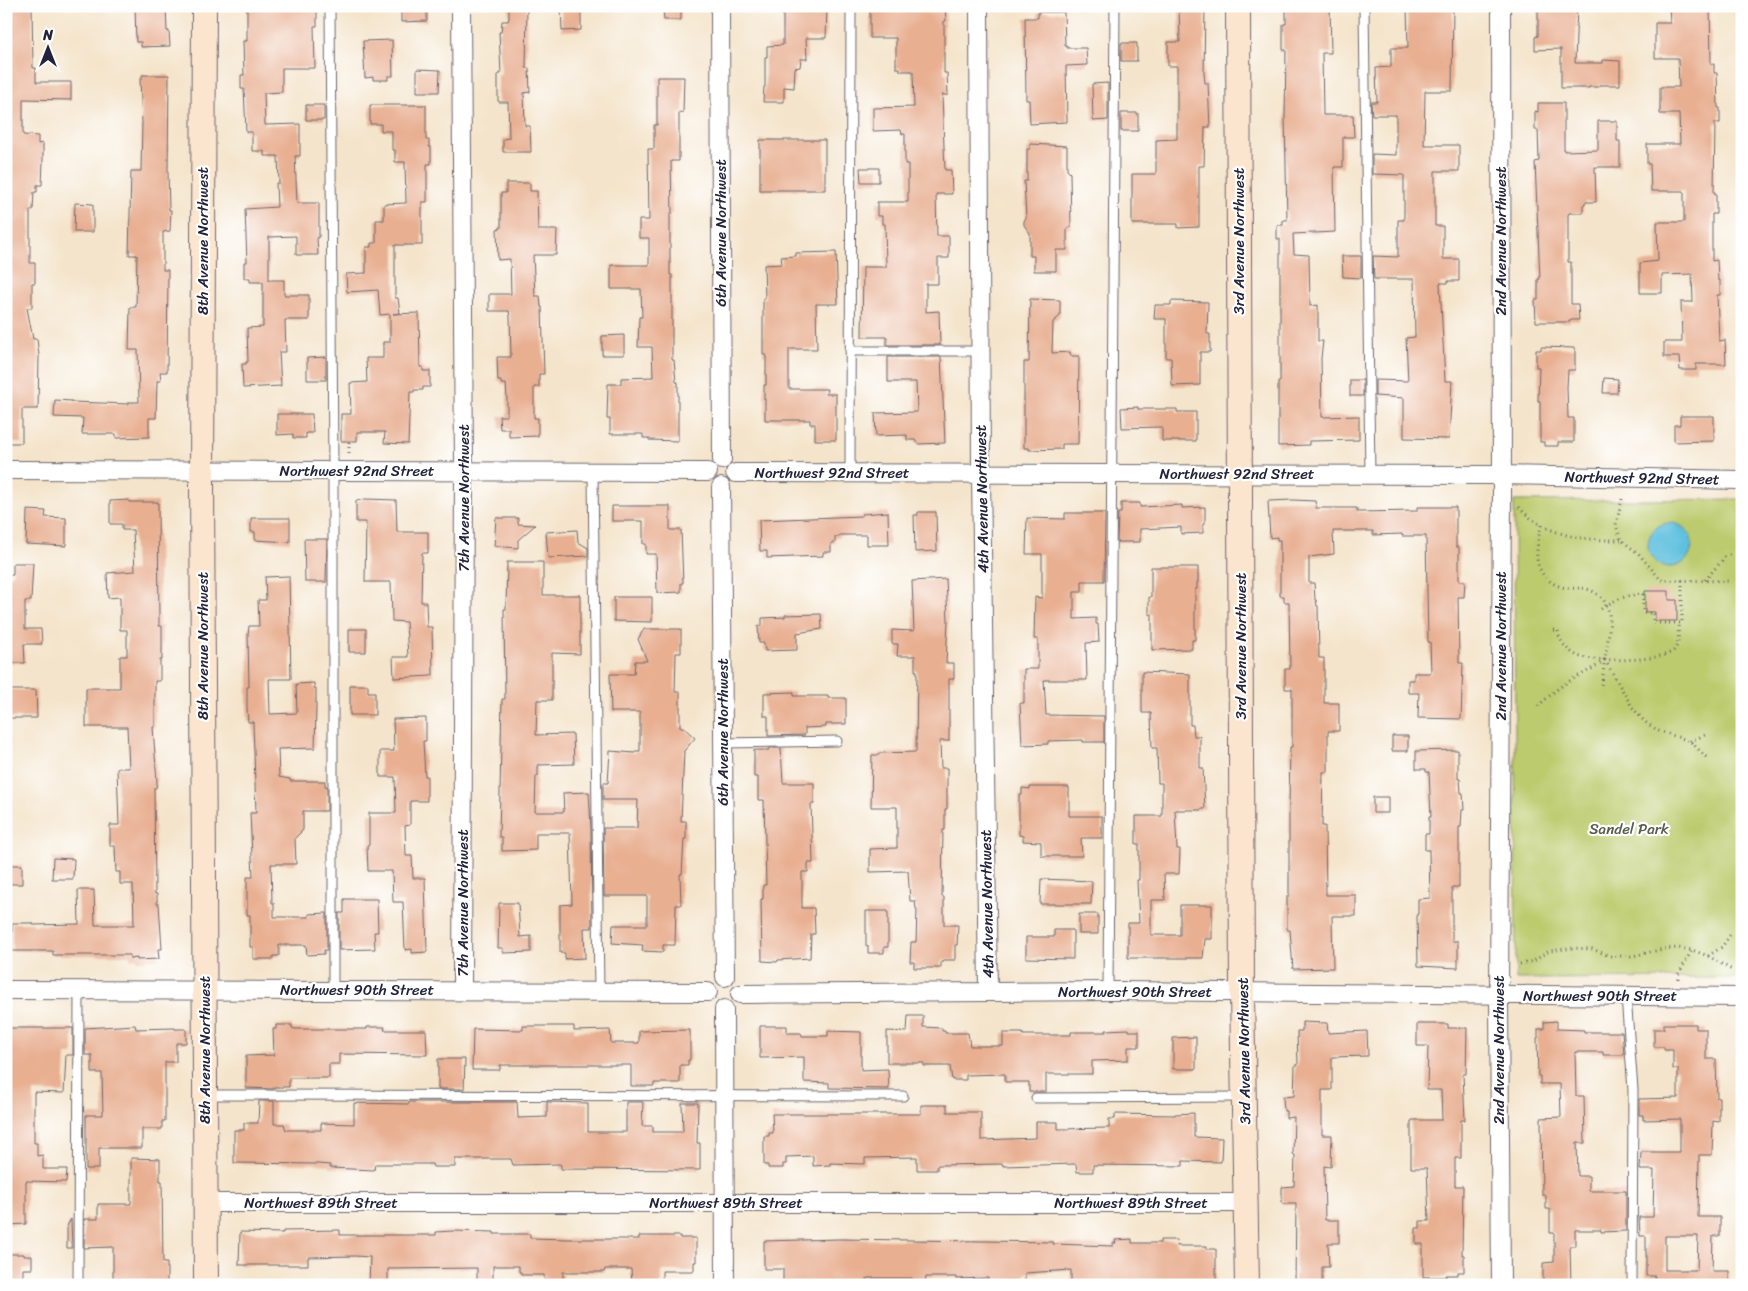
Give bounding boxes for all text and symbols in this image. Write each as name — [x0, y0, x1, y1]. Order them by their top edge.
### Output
north arrow — [22, 22, 72, 72]
text: N — [42, 23, 53, 48]
street label: 6th Avenue Northwest — [708, 159, 734, 307]
street label: 2nd Avenue Northwest — [1488, 166, 1514, 316]
street label: 8th Avenue Northwest — [190, 167, 216, 315]
street label: 3rd Avenue Northwest — [1226, 167, 1252, 314]
street label: 7th Avenue Northwest — [451, 424, 477, 572]
street label: 4th Avenue Northwest — [968, 424, 996, 573]
street label: Northwest 92nd Street — [280, 458, 435, 484]
street label: Northwest 92nd Street — [755, 460, 910, 486]
street label: Northwest 92nd Street — [1160, 461, 1315, 487]
street label: Northwest 92nd Street — [1564, 464, 1720, 492]
street label: 2nd Avenue Northwest — [1488, 571, 1514, 721]
street label: 8th Avenue Northwest — [190, 572, 216, 720]
street label: 3rd Avenue Northwest — [1228, 572, 1254, 719]
street label: 6th Avenue Northwest — [710, 658, 736, 806]
park label: Sandel Park — [1589, 816, 1669, 842]
street label: 7th Avenue Northwest — [450, 829, 476, 977]
street label: 4th Avenue Northwest — [973, 829, 1001, 978]
street label: 2nd Avenue Northwest — [1486, 975, 1512, 1125]
street label: 8th Avenue Northwest — [192, 976, 218, 1124]
street label: Northwest 90th Street — [280, 977, 434, 1003]
street label: 3rd Avenue Northwest — [1230, 977, 1258, 1125]
street label: Northwest 90th Street — [1058, 979, 1212, 1005]
street label: Northwest 90th Street — [1523, 983, 1677, 1009]
street label: Northwest 89th Street — [244, 1190, 398, 1216]
street label: Northwest 89th Street — [649, 1190, 803, 1216]
street label: Northwest 89th Street — [1054, 1190, 1208, 1216]

